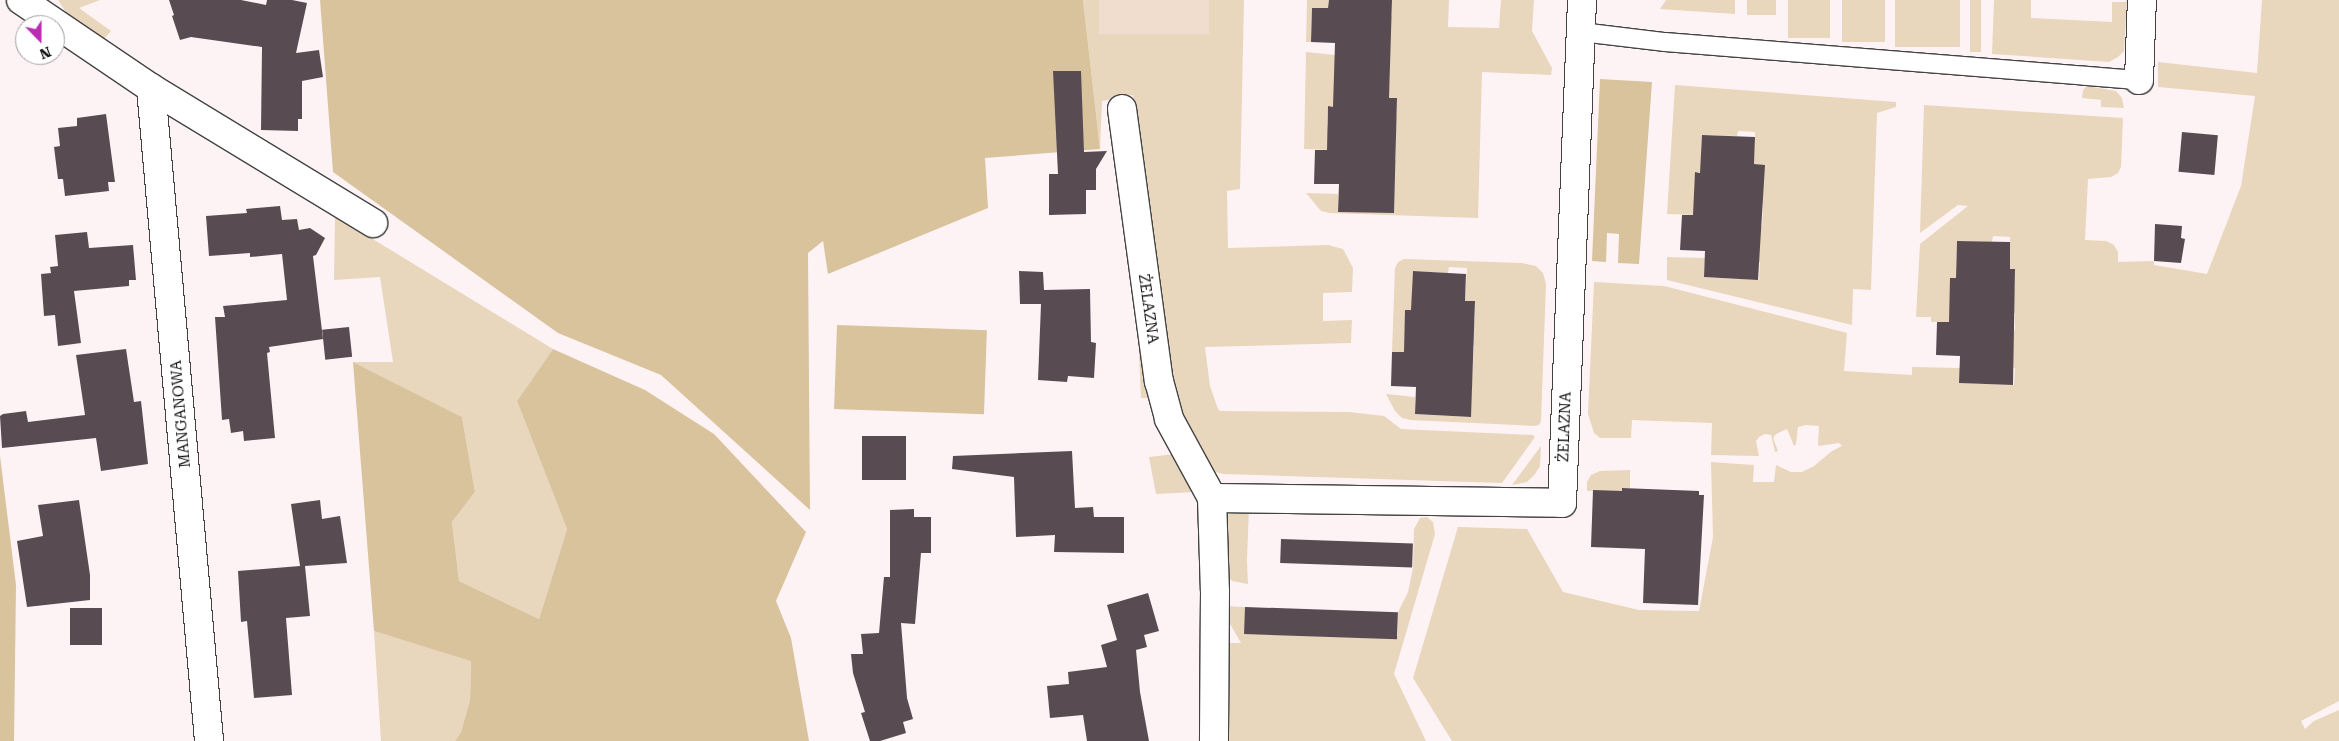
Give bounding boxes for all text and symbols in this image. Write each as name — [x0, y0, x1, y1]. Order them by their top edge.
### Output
north arrow — [15, 15, 65, 65]
text: N — [37, 44, 53, 62]
street label: ŻELAZNA — [1134, 273, 1162, 345]
street label: MANGANOWA — [167, 359, 195, 469]
street label: ŻELAZNA — [1555, 391, 1575, 463]

